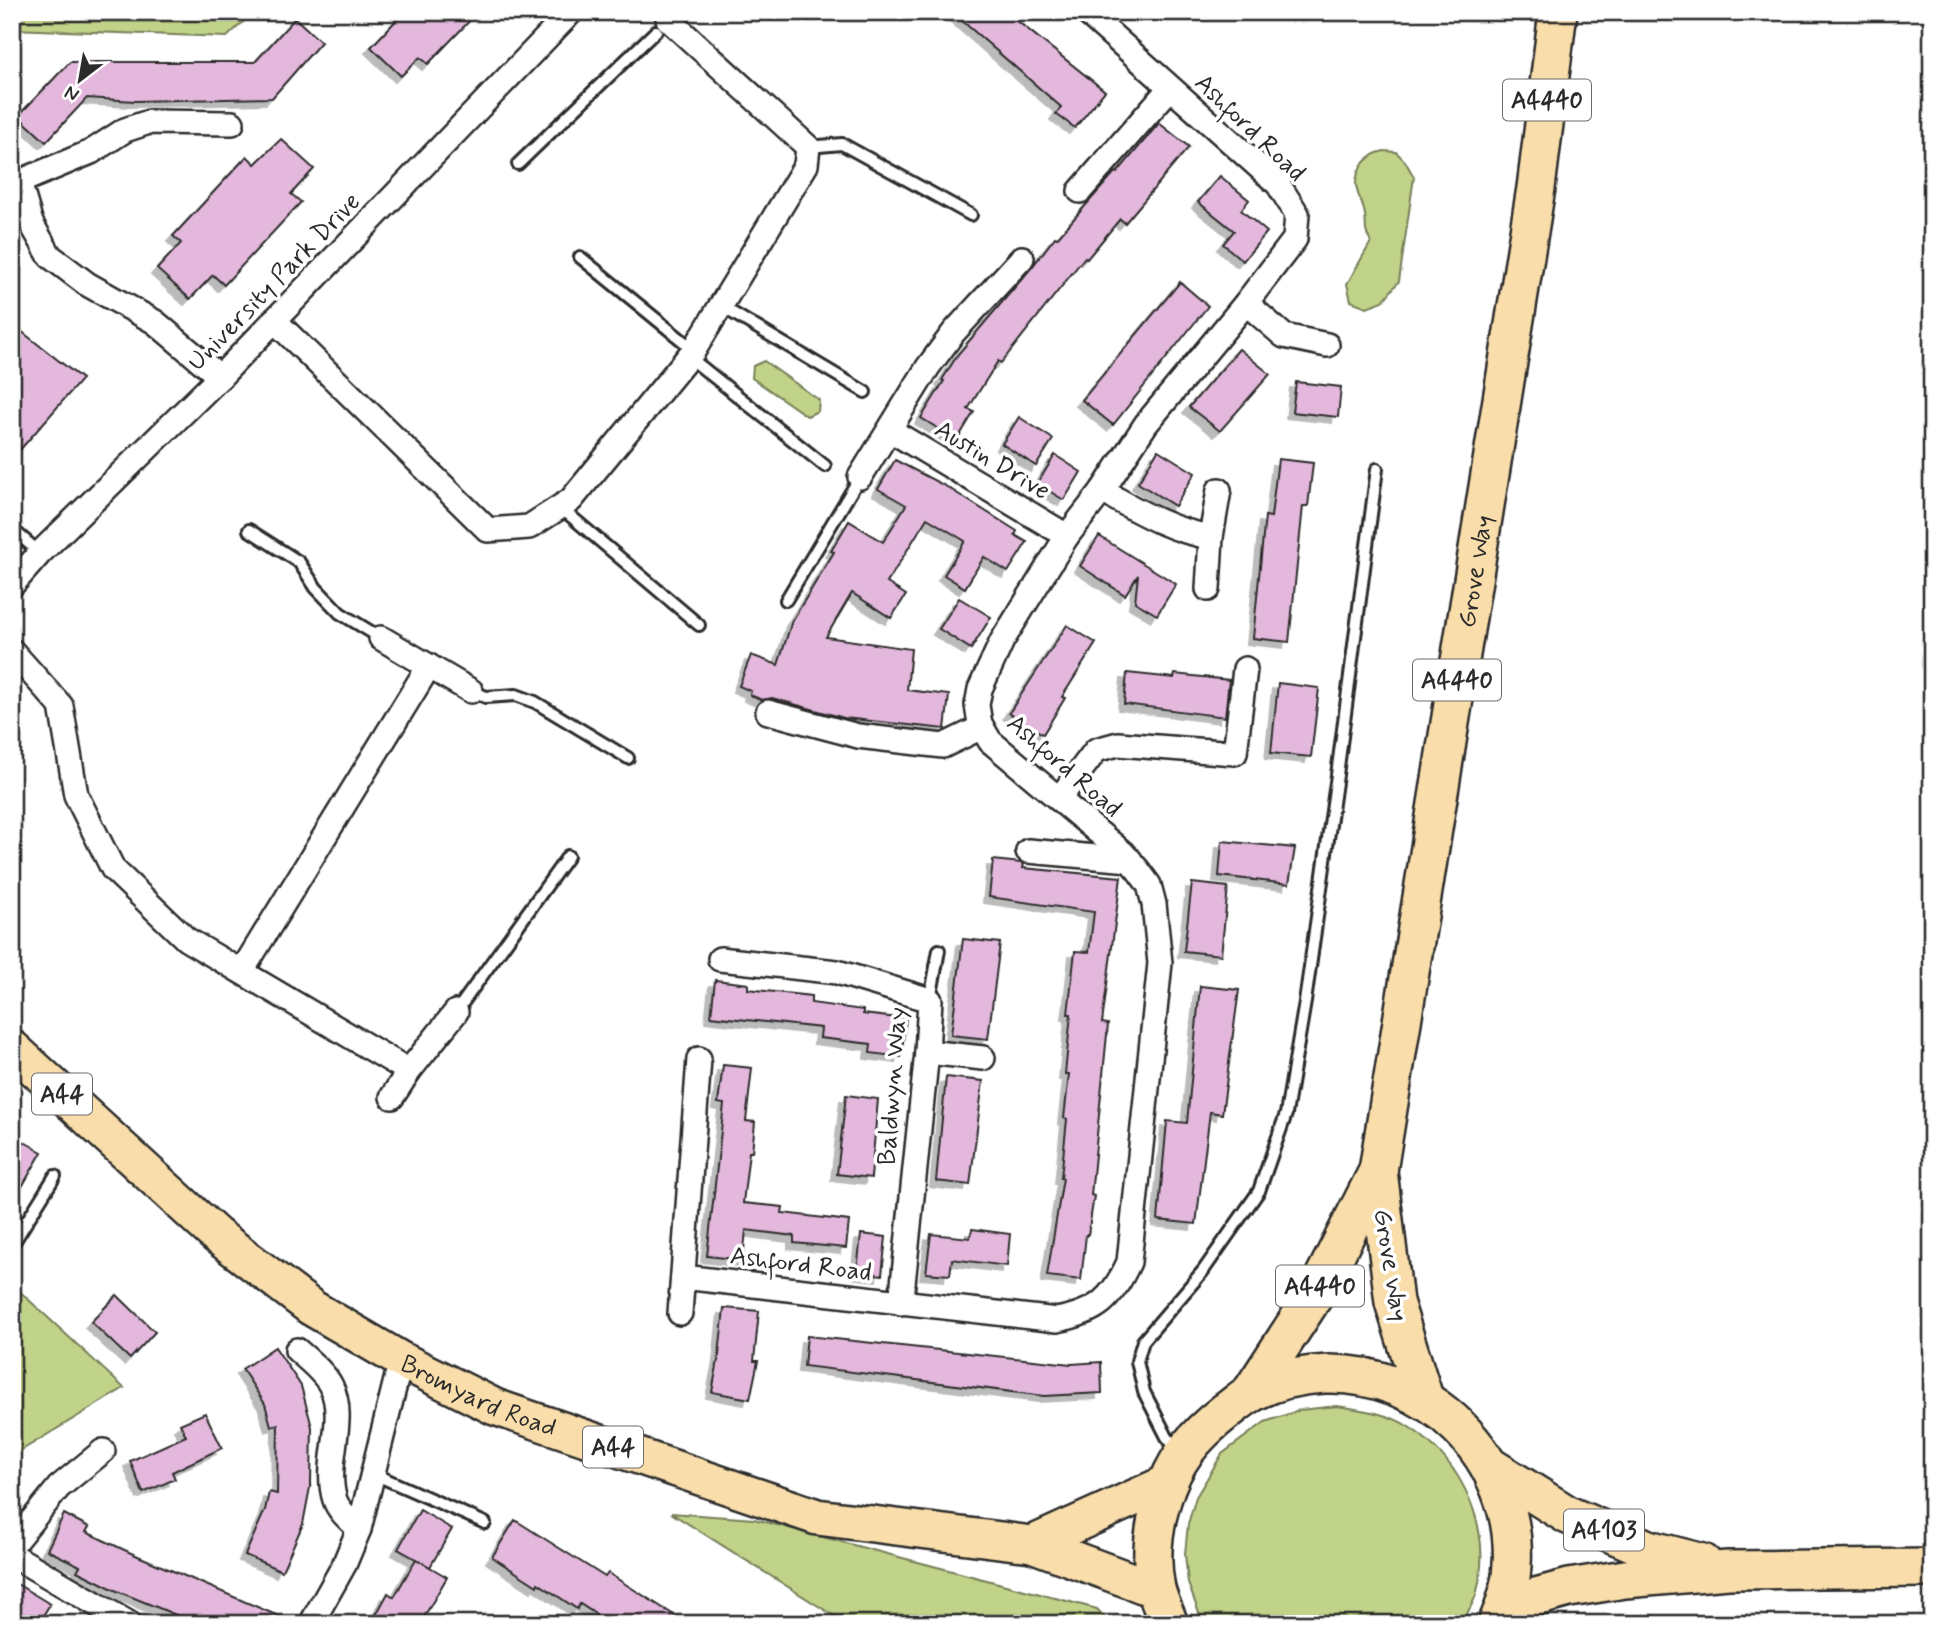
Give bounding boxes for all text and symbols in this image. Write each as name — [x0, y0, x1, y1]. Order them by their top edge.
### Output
north arrow — [46, 46, 116, 116]
street label: Ashford Road — [1185, 67, 1313, 191]
text: N — [60, 79, 84, 107]
road number: A4440 — [1503, 80, 1591, 120]
street label: University Park Drive — [180, 186, 369, 379]
street label: Austin Drive — [928, 413, 1056, 509]
street label: Grove Way — [1451, 513, 1502, 630]
road number: A4440 — [1413, 660, 1501, 700]
street label: Ashford Road — [998, 707, 1128, 827]
street label: Baldwyn Way — [871, 1006, 915, 1166]
road number: A44 — [32, 1074, 92, 1114]
street label: Grove Way — [1364, 1207, 1416, 1324]
street label: Ashford Road — [728, 1239, 873, 1293]
road number: A4440 — [1276, 1266, 1364, 1306]
street label: Bromyard Road — [394, 1347, 560, 1446]
road number: A44 — [583, 1427, 643, 1468]
road number: A4103 — [1564, 1510, 1644, 1550]

